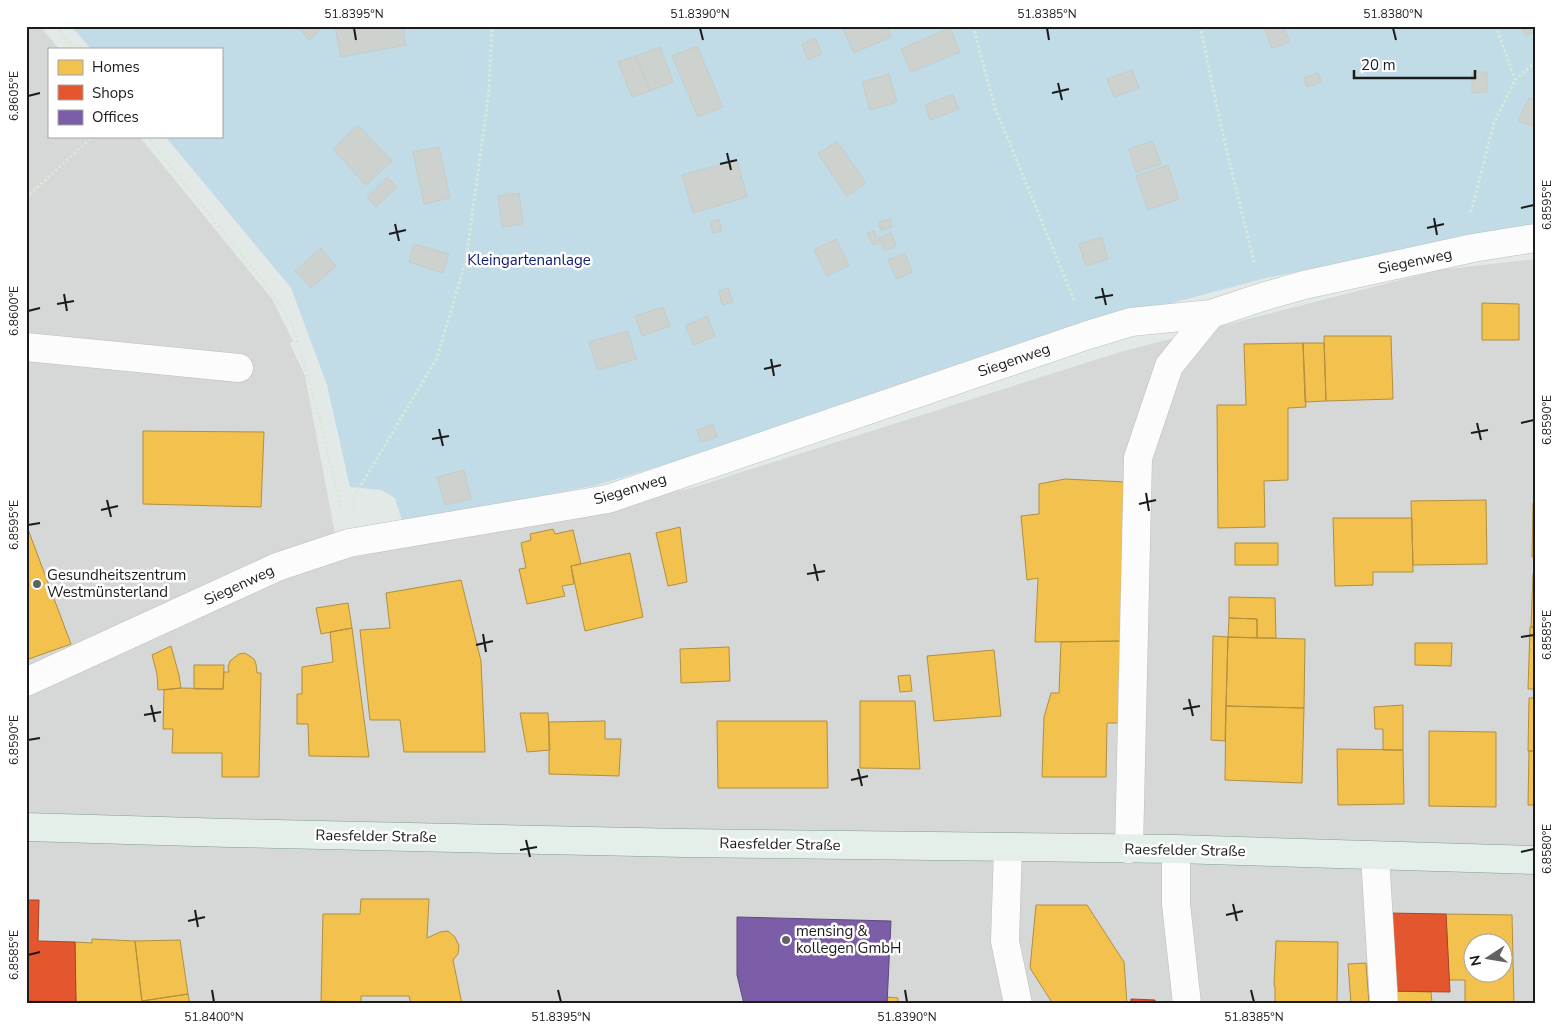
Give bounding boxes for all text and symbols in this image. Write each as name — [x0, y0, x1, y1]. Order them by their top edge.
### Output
text: 51.8395°N — [324, 6, 384, 22]
text: 51.8390°N — [670, 6, 730, 22]
text: 51.8385°N — [1017, 6, 1077, 22]
text: 51.8380°N — [1363, 6, 1423, 22]
legend — [48, 48, 222, 138]
scale bar — [1354, 48, 1475, 80]
text: 20 m — [1361, 55, 1396, 75]
text: Homes — [92, 57, 140, 77]
text: 6.8605°E — [6, 71, 22, 121]
text: Shops — [92, 83, 134, 103]
text: Offices — [92, 107, 139, 127]
text: 6.8595°E — [1539, 180, 1555, 230]
street label: Siegenweg — [1376, 243, 1454, 279]
park label: Kleingartenanlage — [467, 250, 591, 270]
text: 6.8600°E — [6, 286, 22, 336]
street label: Siegenweg — [975, 338, 1053, 382]
text: 6.8590°E — [1539, 395, 1555, 445]
street label: Siegenweg — [591, 468, 669, 510]
text: 6.8595°E — [6, 500, 22, 550]
street label: Siegenweg — [201, 560, 277, 610]
place label: Gesundheitszentrum Westmünsterland — [47, 565, 186, 602]
marker: Gesundheitszentrum Westmünsterland — [31, 578, 43, 590]
text: 6.8585°E — [1539, 610, 1555, 660]
text: 6.8590°E — [6, 715, 22, 765]
text: 6.8580°E — [1539, 824, 1555, 874]
street label: Raesfelder Straße — [315, 825, 437, 847]
street label: Raesfelder Straße — [719, 833, 841, 855]
street label: Raesfelder Straße — [1124, 839, 1246, 861]
place label: mensing & kollegen GmbH — [796, 921, 901, 958]
text: 6.8585°E — [6, 930, 22, 980]
north arrow — [1464, 932, 1514, 982]
marker: mensing & kollegen GmbH — [780, 934, 792, 946]
text: N — [1465, 953, 1486, 968]
text: 51.8400°N — [184, 1009, 244, 1025]
text: 51.8395°N — [531, 1009, 591, 1025]
text: 51.8390°N — [877, 1009, 937, 1025]
text: 51.8385°N — [1224, 1009, 1284, 1025]

